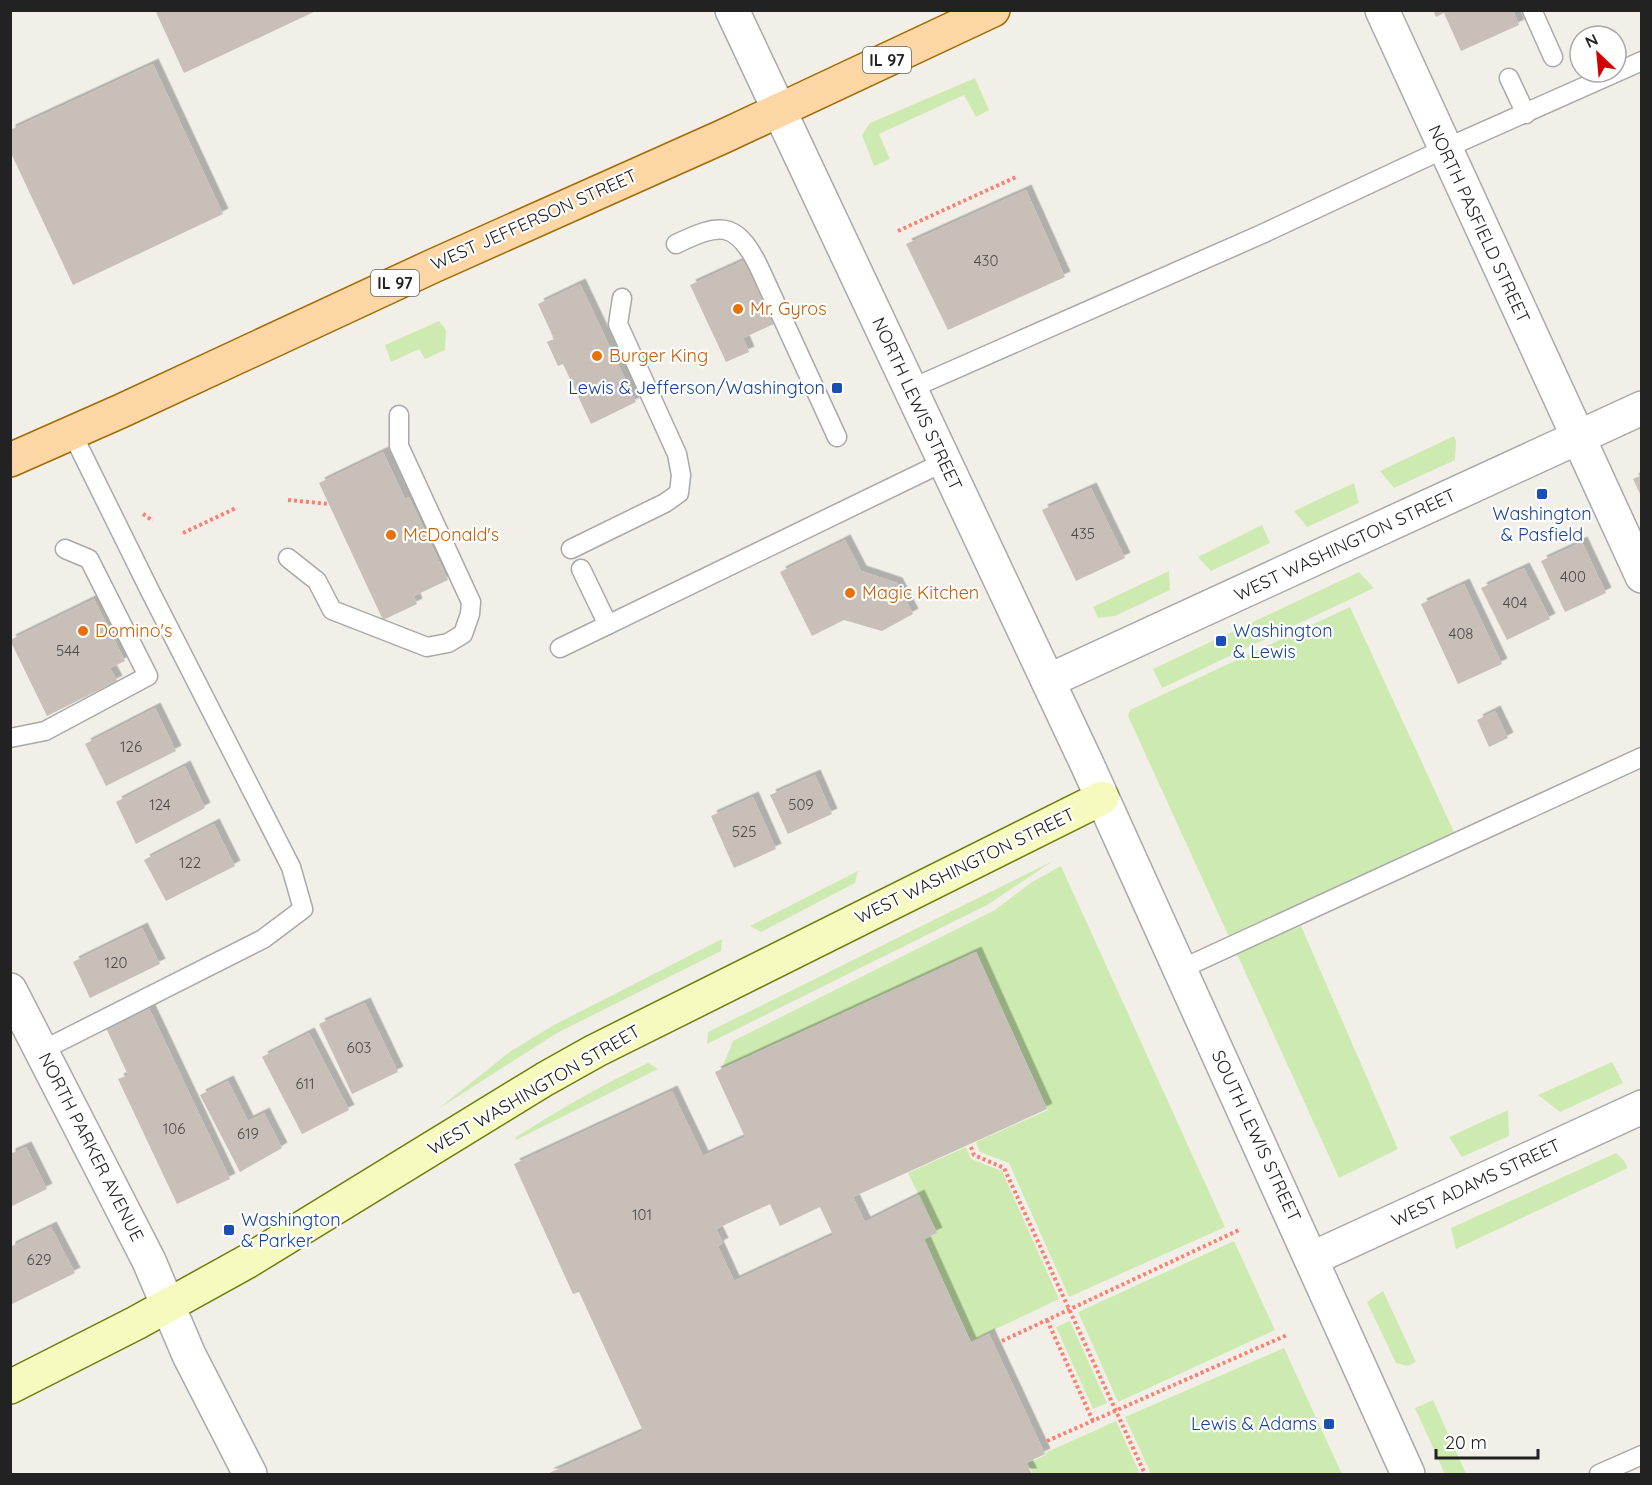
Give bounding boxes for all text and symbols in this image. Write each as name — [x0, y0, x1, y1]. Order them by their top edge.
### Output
north arrow — [1568, 24, 1628, 84]
text: N — [1582, 29, 1601, 52]
road number: IL 97 — [863, 47, 911, 73]
street label: NORTH PASFIELD STREET — [1423, 121, 1536, 327]
street label: WEST JEFFERSON STREET — [427, 164, 640, 275]
house number: 430 — [974, 251, 998, 270]
road number: IL 97 — [371, 270, 419, 296]
place label: Mr. Gyros — [750, 297, 827, 320]
marker: Mr. Gyros — [731, 302, 745, 316]
street label: NORTH LEWIS STREET — [867, 314, 968, 494]
place label: Burger King — [609, 344, 708, 367]
marker: Burger King — [590, 349, 604, 363]
place label: Lewis & Jefferson/Washington — [568, 376, 825, 399]
marker: Lewis & Jefferson/Washington — [830, 381, 844, 395]
street label: WEST WASHINGTON STREET — [1230, 483, 1459, 606]
marker: Washington & Pasfield — [1535, 487, 1549, 501]
place label: Washington & Pasfield — [1492, 502, 1592, 546]
place label: McDonald's — [403, 523, 499, 546]
house number: 435 — [1071, 524, 1095, 543]
marker: McDonald's — [384, 528, 398, 542]
house number: 400 — [1560, 567, 1586, 586]
place label: Magic Kitchen — [862, 581, 979, 604]
marker: Magic Kitchen — [843, 586, 857, 600]
house number: 404 — [1503, 593, 1527, 612]
place label: Domino's — [95, 619, 172, 642]
place label: Washington & Lewis — [1233, 619, 1333, 663]
marker: Domino's — [76, 624, 90, 638]
house number: 408 — [1449, 624, 1473, 643]
marker: Washington & Lewis — [1214, 634, 1228, 648]
house number: 544 — [56, 641, 80, 660]
house number: 126 — [120, 737, 142, 756]
house number: 124 — [149, 795, 171, 814]
house number: 509 — [788, 795, 814, 814]
street label: WEST WASHINGTON STREET — [851, 802, 1079, 929]
house number: 525 — [732, 822, 756, 841]
house number: 122 — [179, 853, 201, 872]
house number: 120 — [105, 953, 127, 972]
street label: WEST WASHINGTON STREET — [423, 1019, 644, 1160]
house number: 603 — [347, 1038, 372, 1057]
street label: SOUTH LEWIS STREET — [1207, 1046, 1306, 1225]
street label: NORTH PARKER AVENUE — [34, 1049, 149, 1245]
house number: 611 — [295, 1074, 315, 1093]
house number: 106 — [163, 1119, 185, 1138]
house number: 619 — [237, 1124, 259, 1143]
street label: WEST ADAMS STREET — [1388, 1133, 1564, 1232]
house number: 101 — [632, 1205, 652, 1224]
place label: Washington & Parker — [241, 1208, 341, 1252]
marker: Washington & Parker — [222, 1223, 236, 1237]
house number: 629 — [27, 1250, 51, 1269]
place label: Lewis & Adams — [1191, 1412, 1317, 1435]
marker: Lewis & Adams — [1322, 1417, 1336, 1431]
scale bar — [1436, 1422, 1538, 1460]
text: 20 m — [1445, 1431, 1487, 1454]

